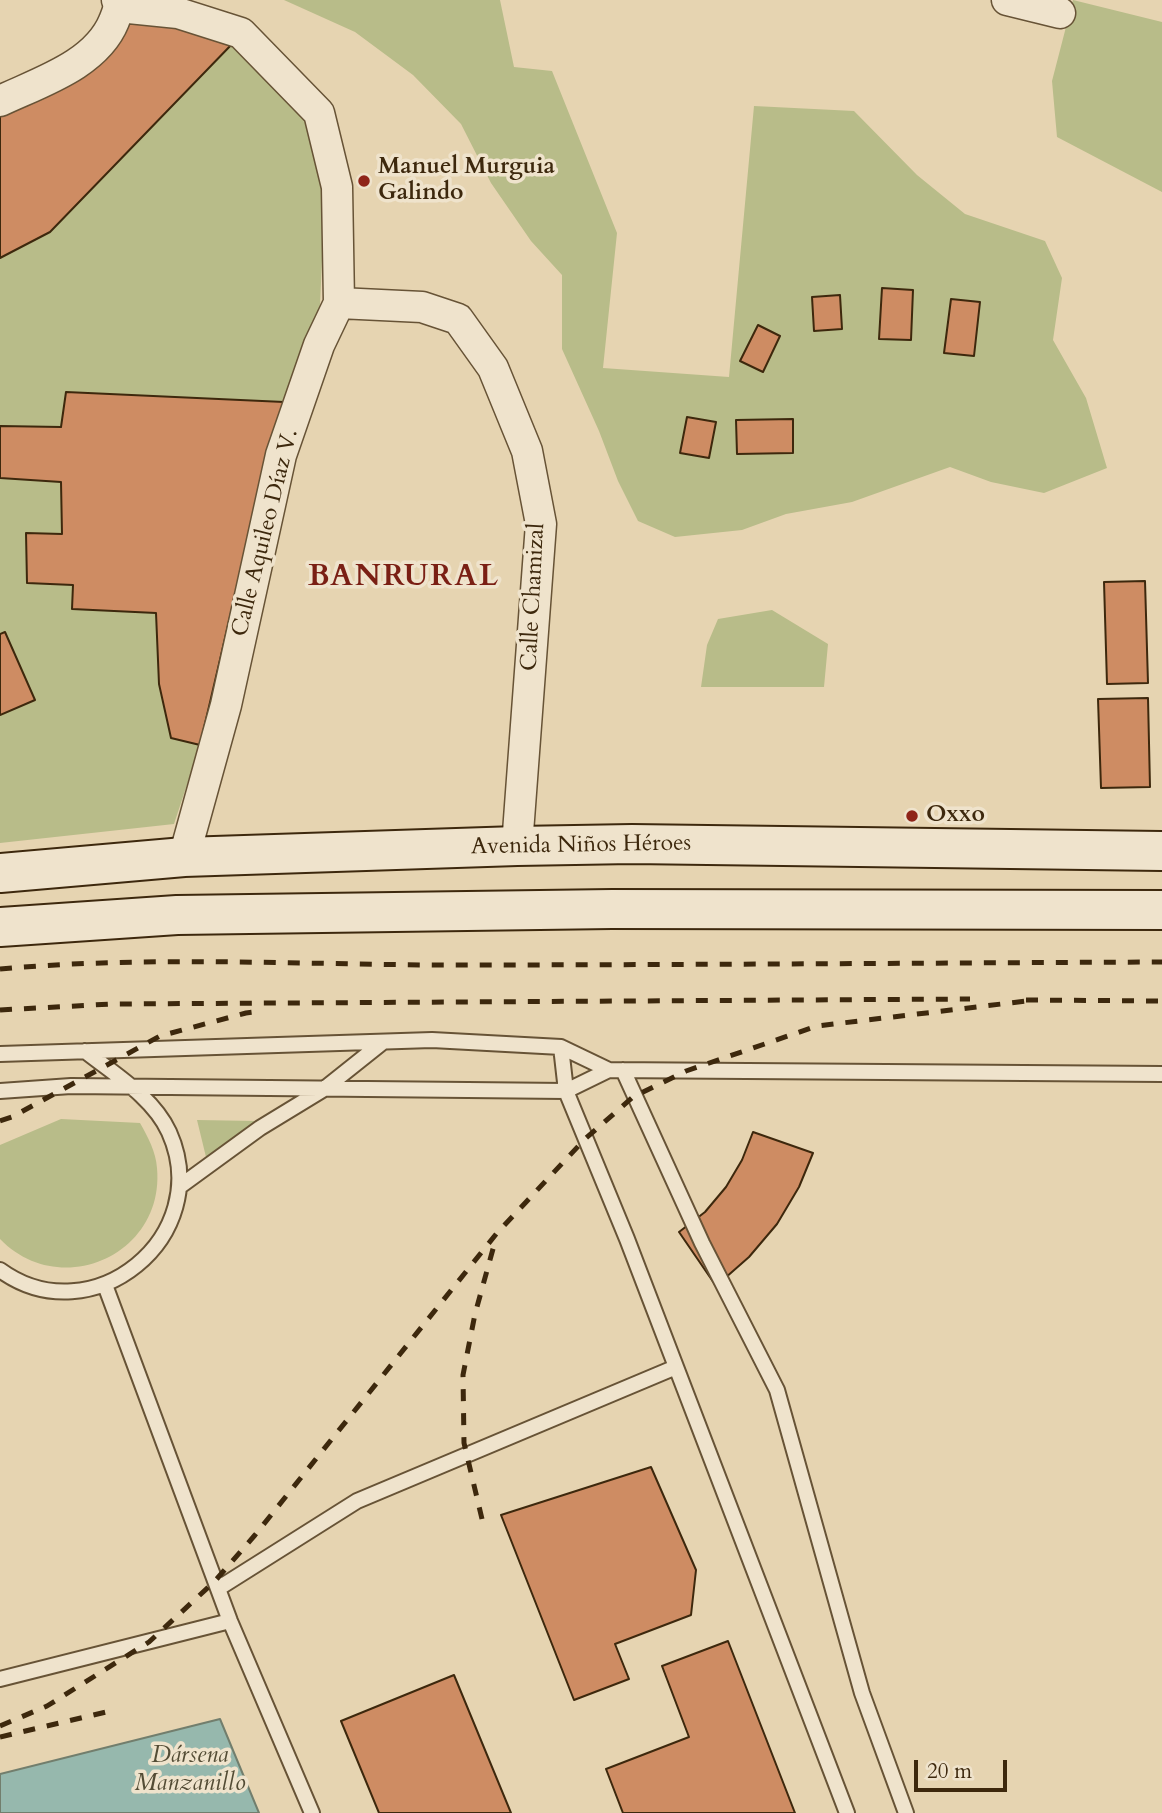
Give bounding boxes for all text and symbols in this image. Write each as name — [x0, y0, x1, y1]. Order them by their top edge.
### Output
place label: Manuel Murguia Galindo — [378, 154, 555, 208]
marker: Manuel Murguia Galindo — [356, 173, 372, 189]
street label: Calle Aquileo Díaz V. — [227, 426, 305, 640]
street label: Calle Chamizal — [516, 522, 552, 672]
district label: BANRURAL — [309, 560, 499, 596]
place label: Oxxo — [926, 802, 985, 830]
marker: Oxxo — [904, 808, 920, 824]
street label: Avenida Niños Héroes — [471, 830, 691, 862]
water label: Dársena Manzanillo — [134, 1742, 246, 1798]
scale bar — [917, 1746, 1010, 1790]
text: 20 m — [927, 1757, 972, 1786]

